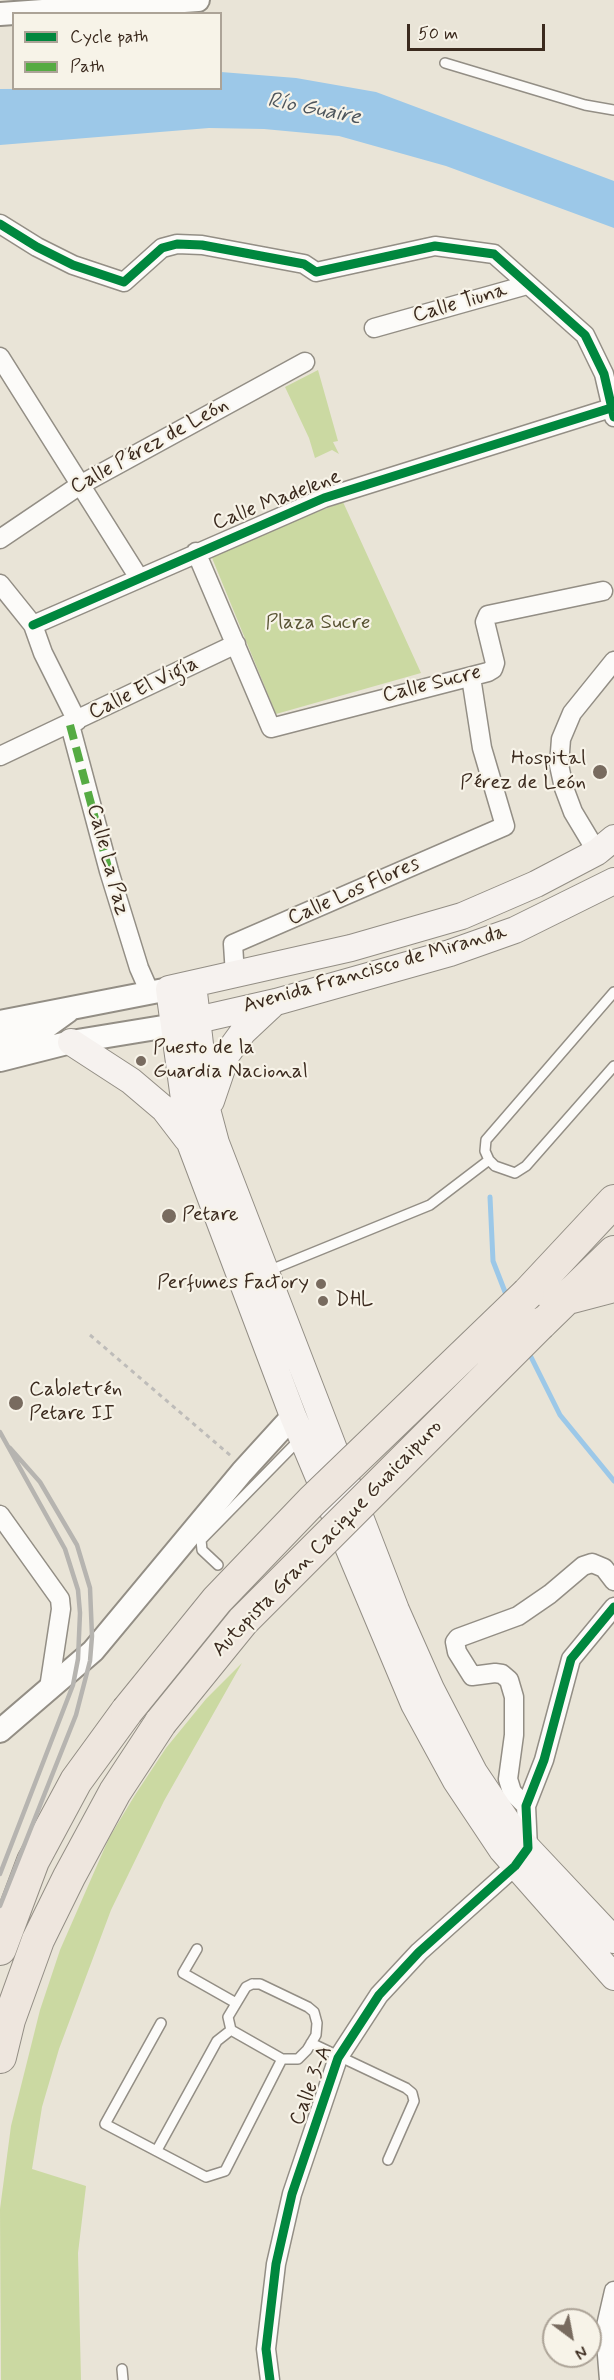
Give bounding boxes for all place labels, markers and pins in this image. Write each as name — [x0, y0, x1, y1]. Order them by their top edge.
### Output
place label: Hospital Pérez de León — [460, 747, 586, 797]
marker: Hospital Pérez de León — [591, 763, 609, 781]
place label: Puesto de la Guardia Nacional — [153, 1036, 308, 1086]
marker: Puesto de la Guardia Nacional — [134, 1054, 148, 1068]
place label: Petare — [182, 1203, 239, 1229]
marker: Petare — [160, 1207, 178, 1225]
place label: Perfumes Factory — [157, 1271, 309, 1297]
marker: Perfumes Factory — [314, 1277, 328, 1291]
place label: DHL — [335, 1288, 374, 1314]
marker: DHL — [316, 1294, 330, 1308]
place label: Cabletrén Petare II — [29, 1378, 122, 1428]
marker: Cabletrén Petare II — [7, 1394, 25, 1412]

